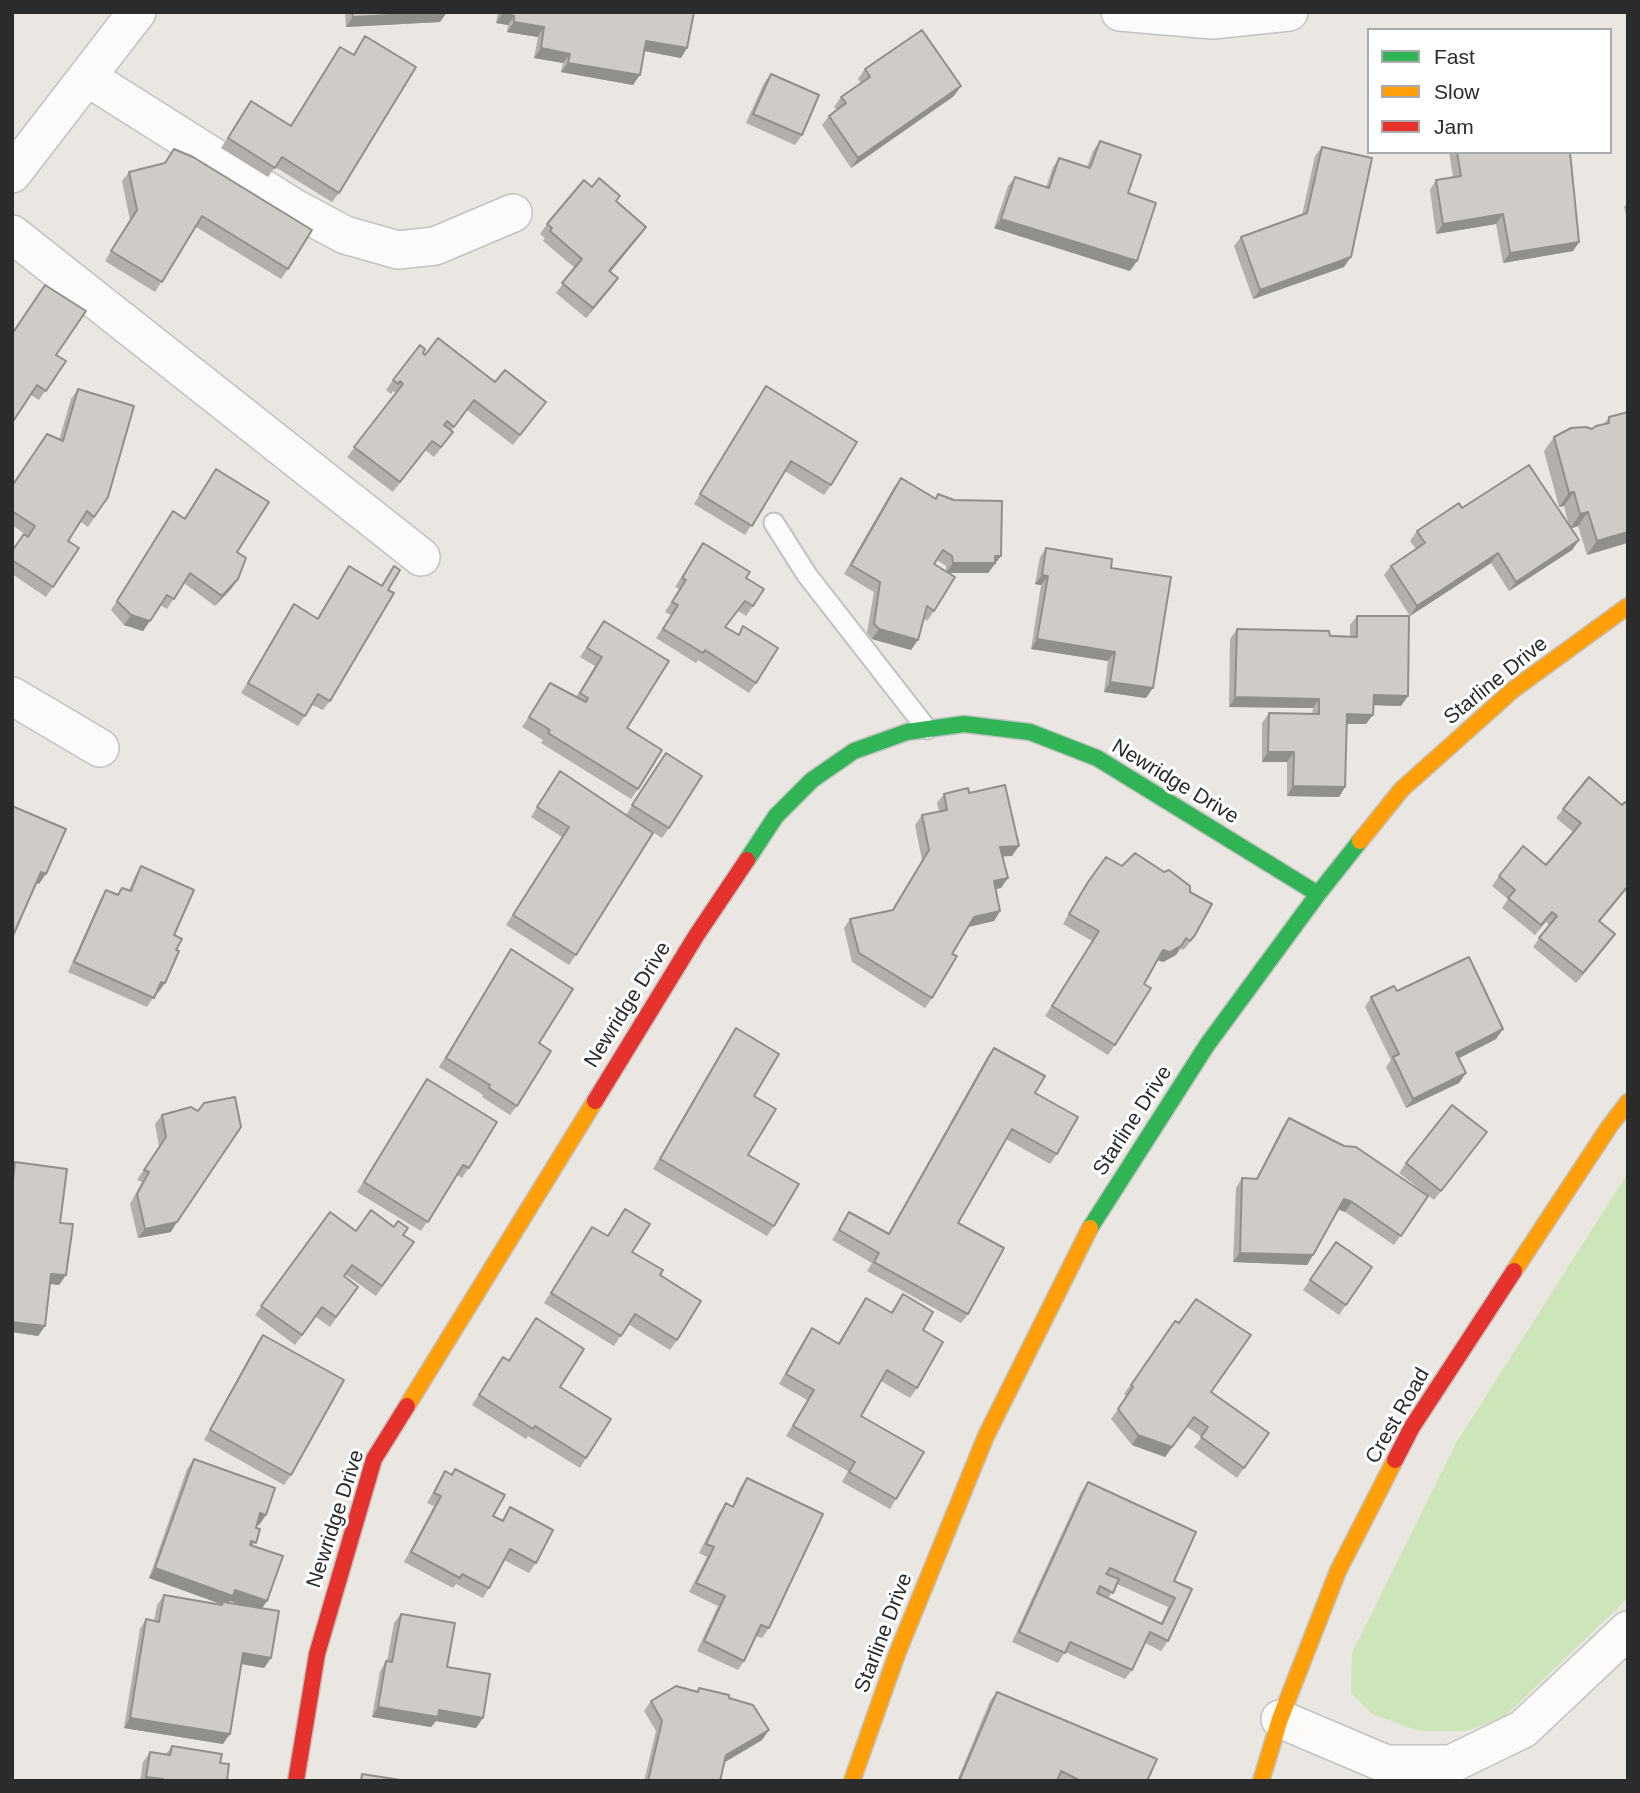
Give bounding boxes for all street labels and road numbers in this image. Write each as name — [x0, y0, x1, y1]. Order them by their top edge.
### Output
street label: Starline Drive — [1439, 632, 1553, 730]
street label: Newridge Drive — [1107, 734, 1243, 830]
street label: Newridge Drive — [579, 937, 677, 1073]
street label: Starline Drive — [1088, 1061, 1178, 1181]
street label: Crest Road — [1361, 1364, 1435, 1468]
street label: Newridge Drive — [302, 1447, 370, 1591]
street label: Starline Drive — [850, 1570, 918, 1696]

